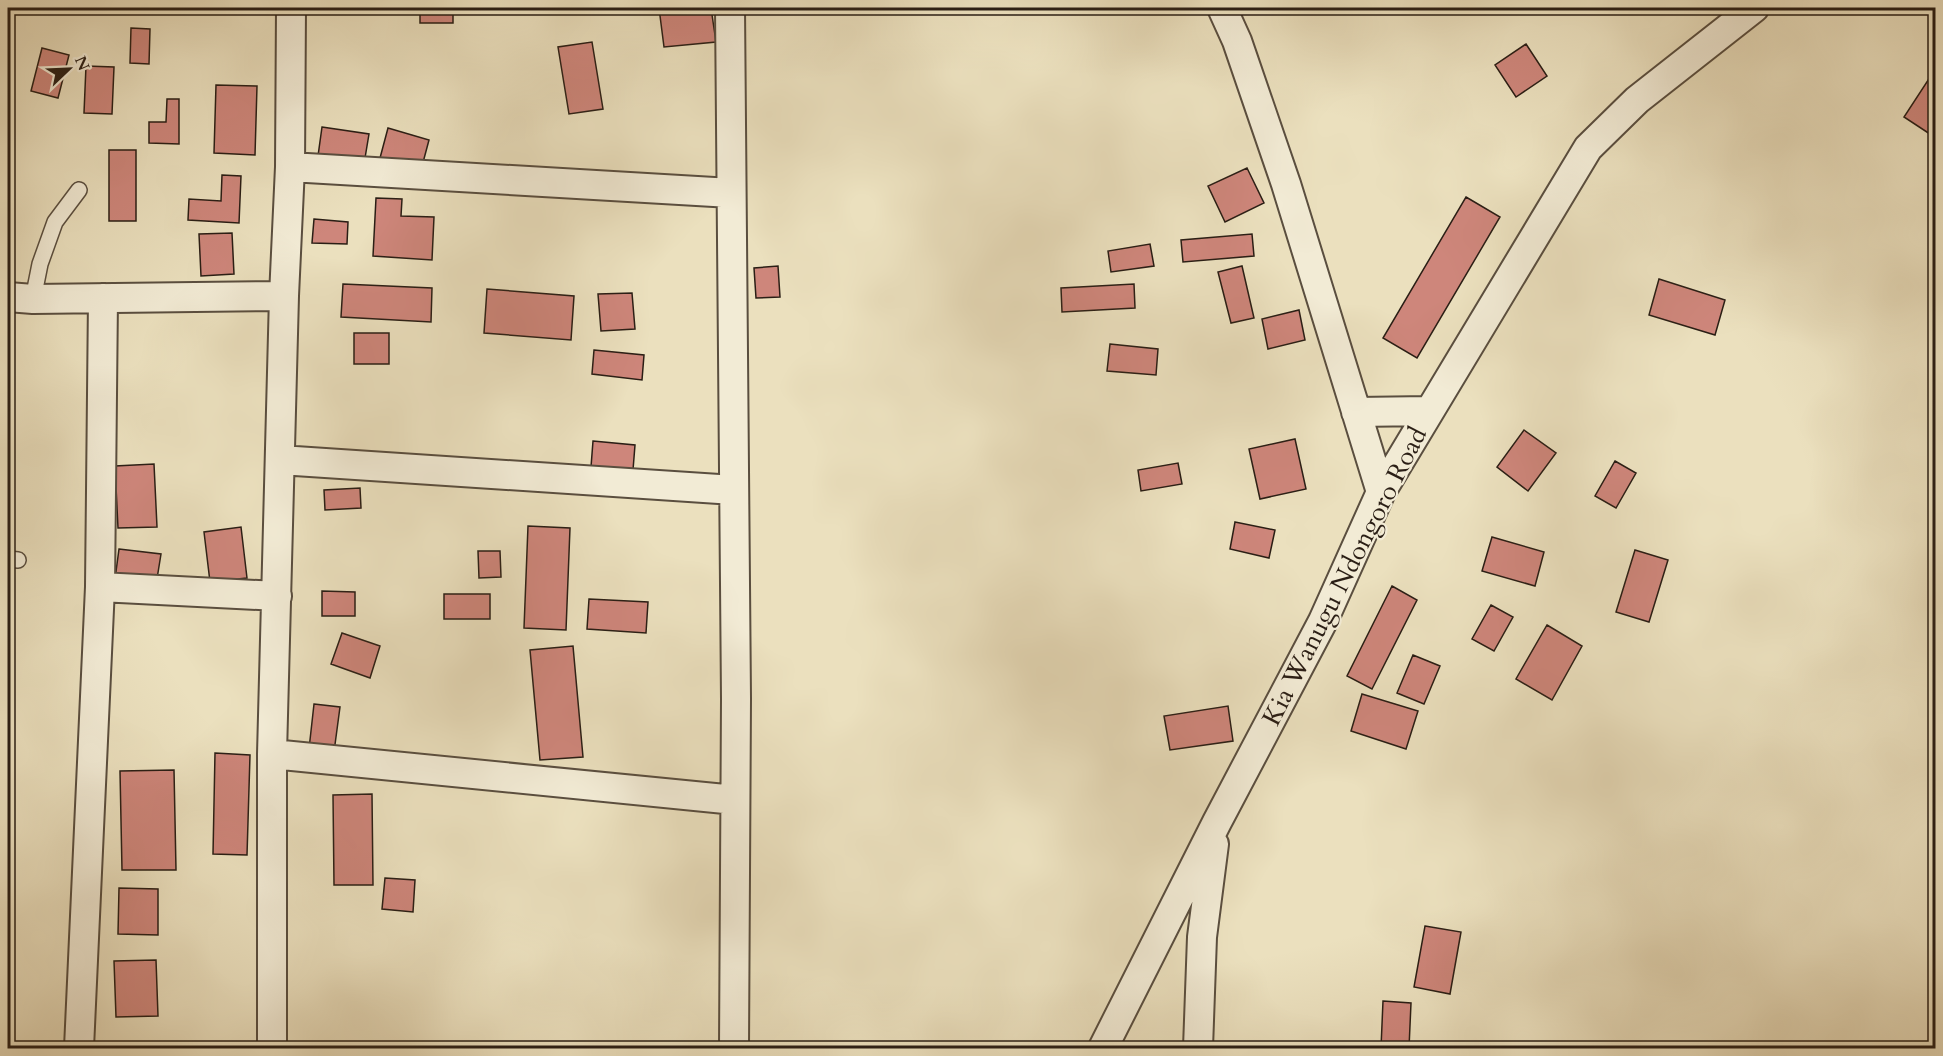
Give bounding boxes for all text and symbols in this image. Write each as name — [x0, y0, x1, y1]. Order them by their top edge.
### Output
north arrow — [39, 39, 99, 99]
text: N — [69, 53, 95, 74]
street label: Kia Wanugu Ndongoro Road — [1254, 421, 1435, 732]

